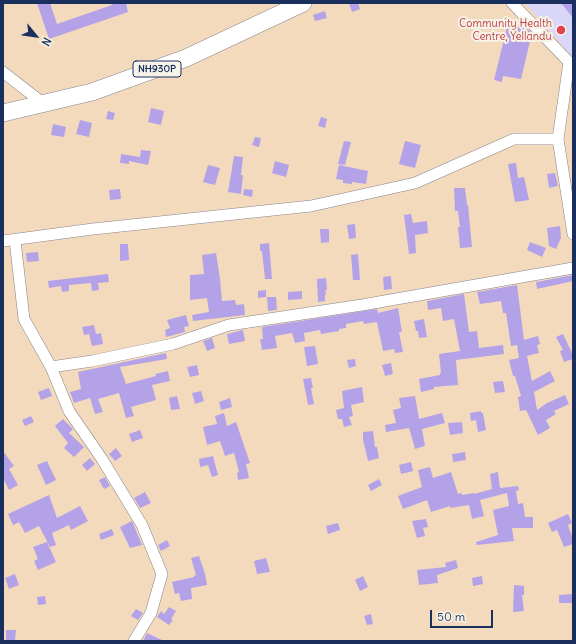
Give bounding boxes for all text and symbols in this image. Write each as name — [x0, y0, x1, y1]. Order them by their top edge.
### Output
north arrow — [16, 16, 56, 56]
place label: Community Health Centre, Yellandu — [459, 17, 552, 43]
marker: Community Health Centre, Yellandu — [555, 24, 567, 36]
text: N — [39, 35, 54, 49]
road number: NH930P — [133, 61, 181, 77]
scale bar — [432, 602, 495, 628]
text: 50 m — [437, 609, 465, 624]

